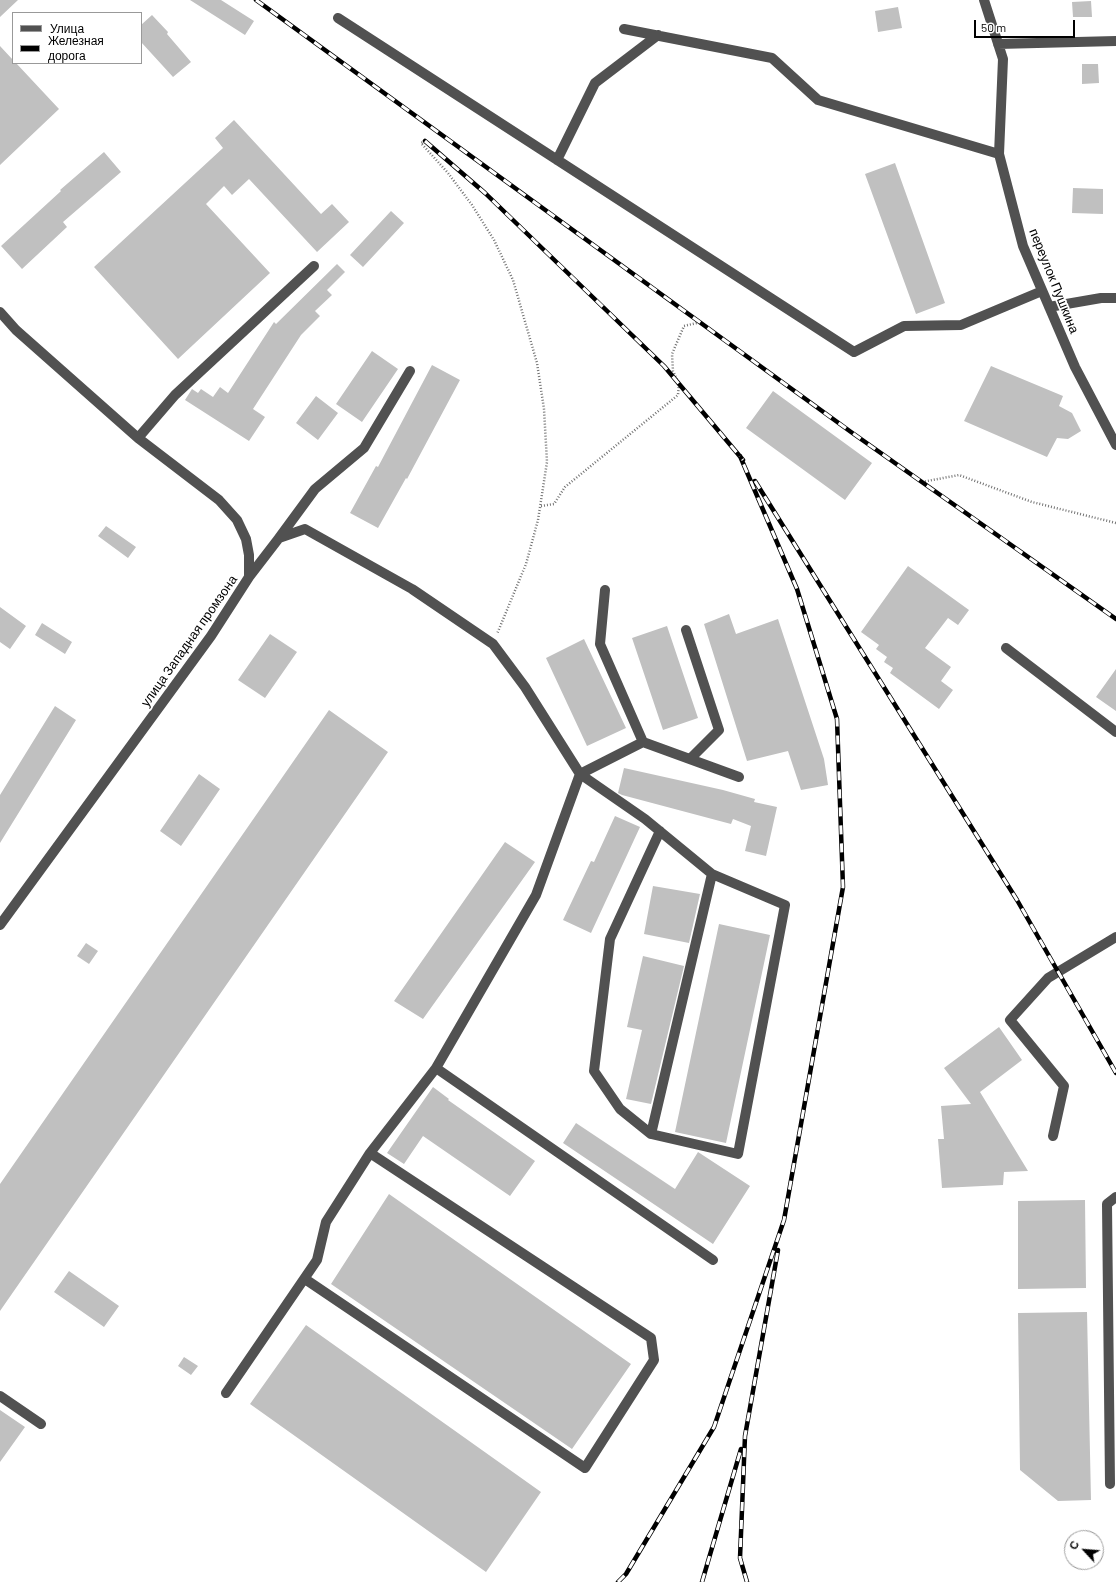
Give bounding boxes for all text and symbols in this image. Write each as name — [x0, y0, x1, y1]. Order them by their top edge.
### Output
legend — [12, 12, 142, 64]
scale bar — [976, 12, 1077, 38]
text: 50 m — [981, 20, 1006, 34]
text: Улица — [50, 21, 84, 35]
text: Железная дорога — [48, 33, 104, 62]
street label: переулок Пушкина — [1026, 226, 1082, 336]
street label: улица Западная промзона — [138, 572, 240, 710]
north arrow — [1064, 1530, 1104, 1570]
text: С — [1066, 1539, 1081, 1551]

